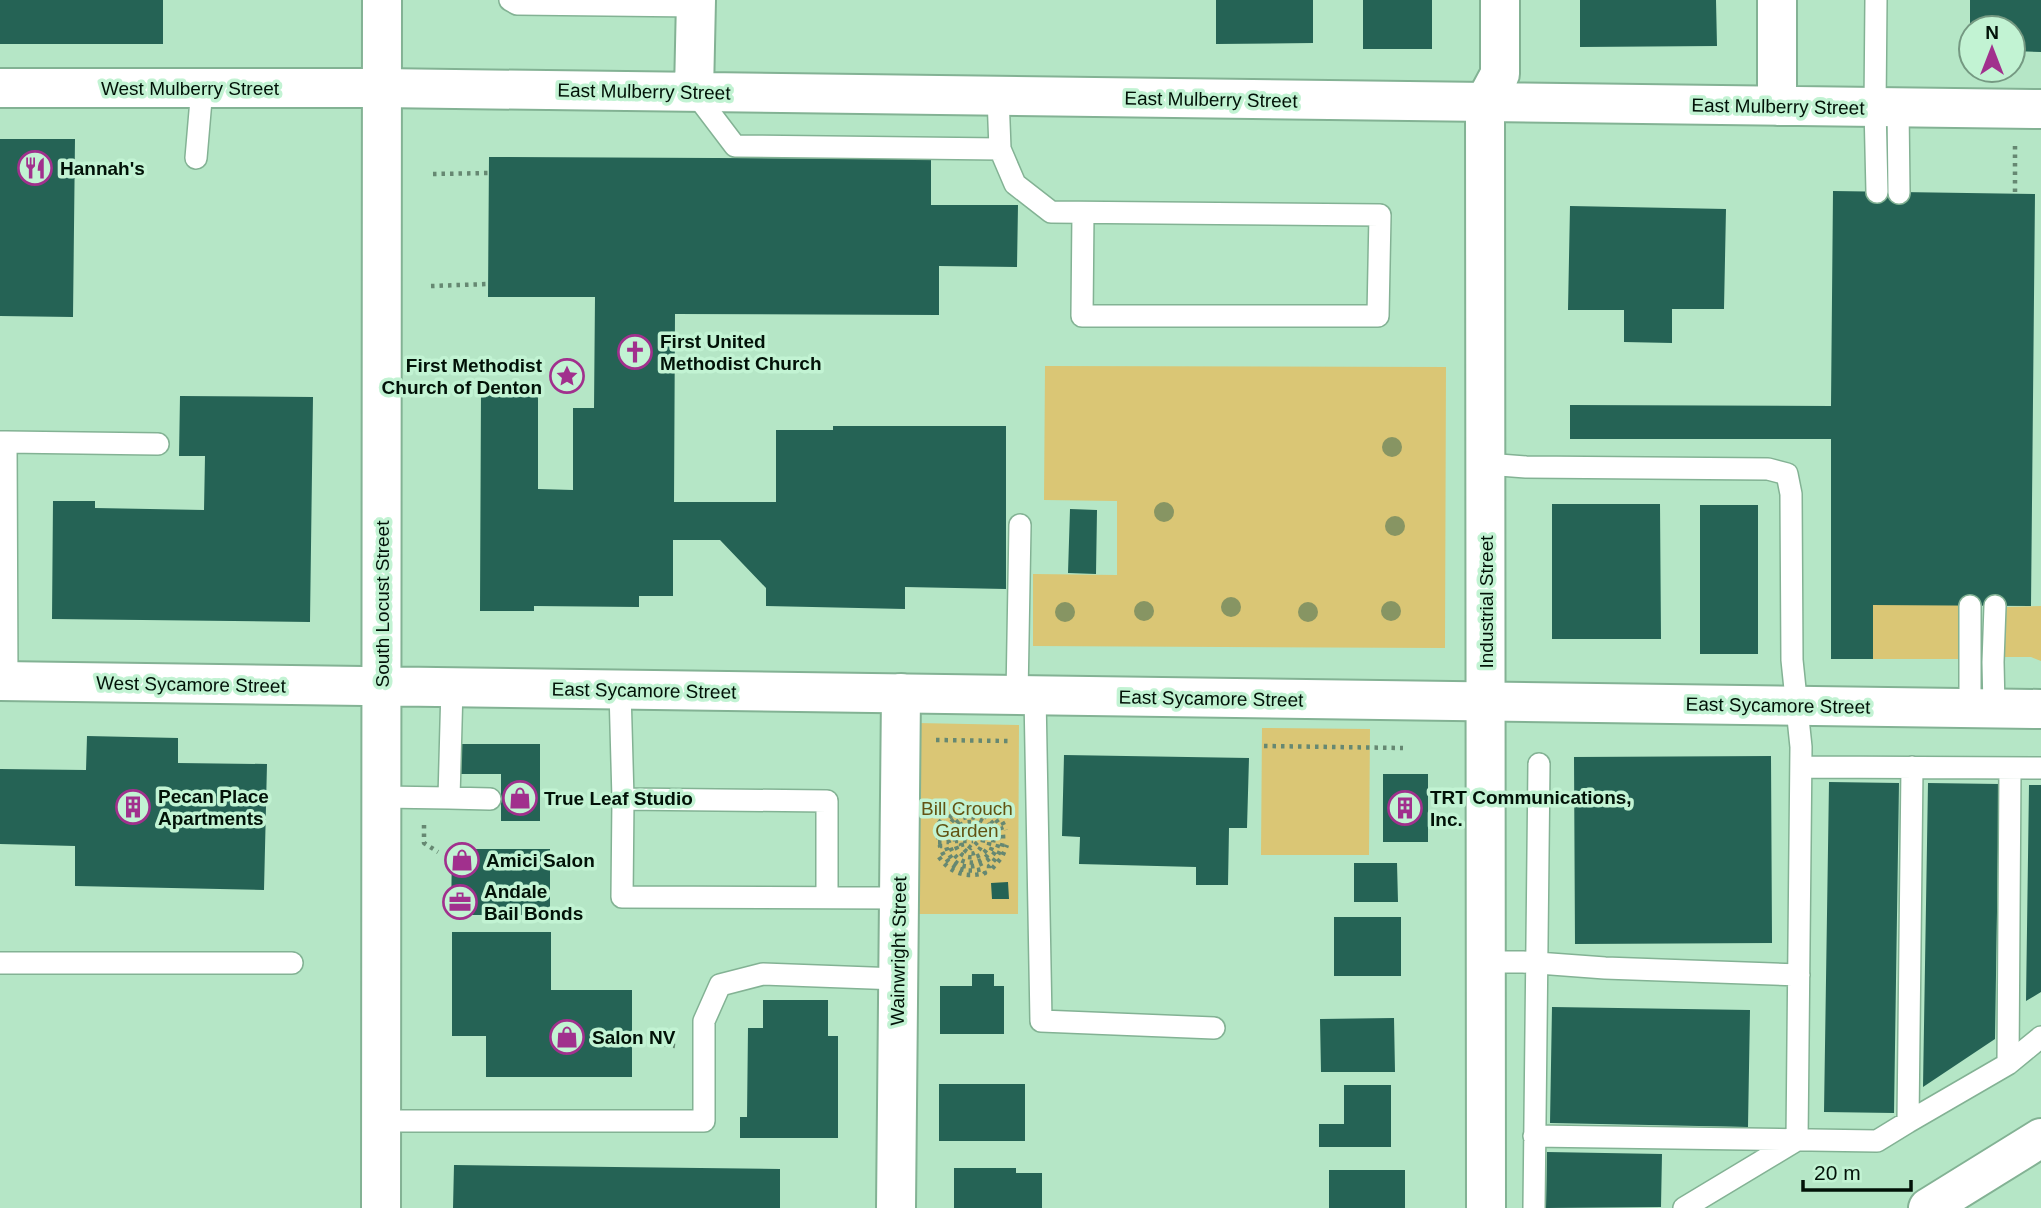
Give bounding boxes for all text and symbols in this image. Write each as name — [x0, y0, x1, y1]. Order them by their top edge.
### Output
north arrow — [1957, 14, 2027, 84]
text: N — [1985, 22, 1999, 43]
street label: West Mulberry Street — [101, 78, 280, 99]
street label: East Mulberry Street — [557, 79, 731, 104]
street label: East Mulberry Street — [1124, 87, 1298, 112]
street label: East Mulberry Street — [1691, 94, 1865, 119]
restaurant icon: Hannah's — [16, 149, 54, 187]
place label: Hannah's — [60, 158, 145, 179]
place label: First United Methodist Church — [660, 331, 822, 374]
church icon: First United Methodist Church — [616, 333, 654, 371]
place label: First Methodist Church of Denton — [382, 355, 543, 398]
place icon: First Methodist Church of Denton — [548, 357, 586, 395]
street label: South Locust Street — [372, 520, 393, 687]
street label: Industrial Street — [1476, 535, 1497, 669]
street label: West Sycamore Street — [96, 672, 287, 697]
street label: East Sycamore Street — [551, 678, 737, 703]
street label: East Sycamore Street — [1118, 686, 1304, 711]
street label: East Sycamore Street — [1685, 693, 1871, 718]
shop icon: True Leaf Studio — [501, 779, 539, 817]
place label: Pecan Place Apartments — [158, 786, 269, 829]
place label: TRT Communications, Inc. — [1430, 787, 1632, 830]
building icon: Pecan Place Apartments — [114, 788, 152, 826]
place label: True Leaf Studio — [544, 788, 693, 809]
building icon: TRT Communications, Inc. — [1386, 789, 1424, 827]
park label: Bill Crouch Garden — [921, 798, 1013, 841]
shop icon: Amici Salon — [443, 841, 481, 879]
place label: Amici Salon — [486, 850, 595, 871]
street label: Wainwright Street — [887, 876, 910, 1026]
place label: Andale Bail Bonds — [484, 881, 583, 924]
office icon: Andale Bail Bonds — [441, 883, 479, 921]
shop icon: Salon NV — [548, 1018, 586, 1056]
place label: Salon NV — [592, 1027, 676, 1048]
scale bar — [1803, 1148, 1912, 1192]
text: 20 m — [1814, 1161, 1861, 1184]

